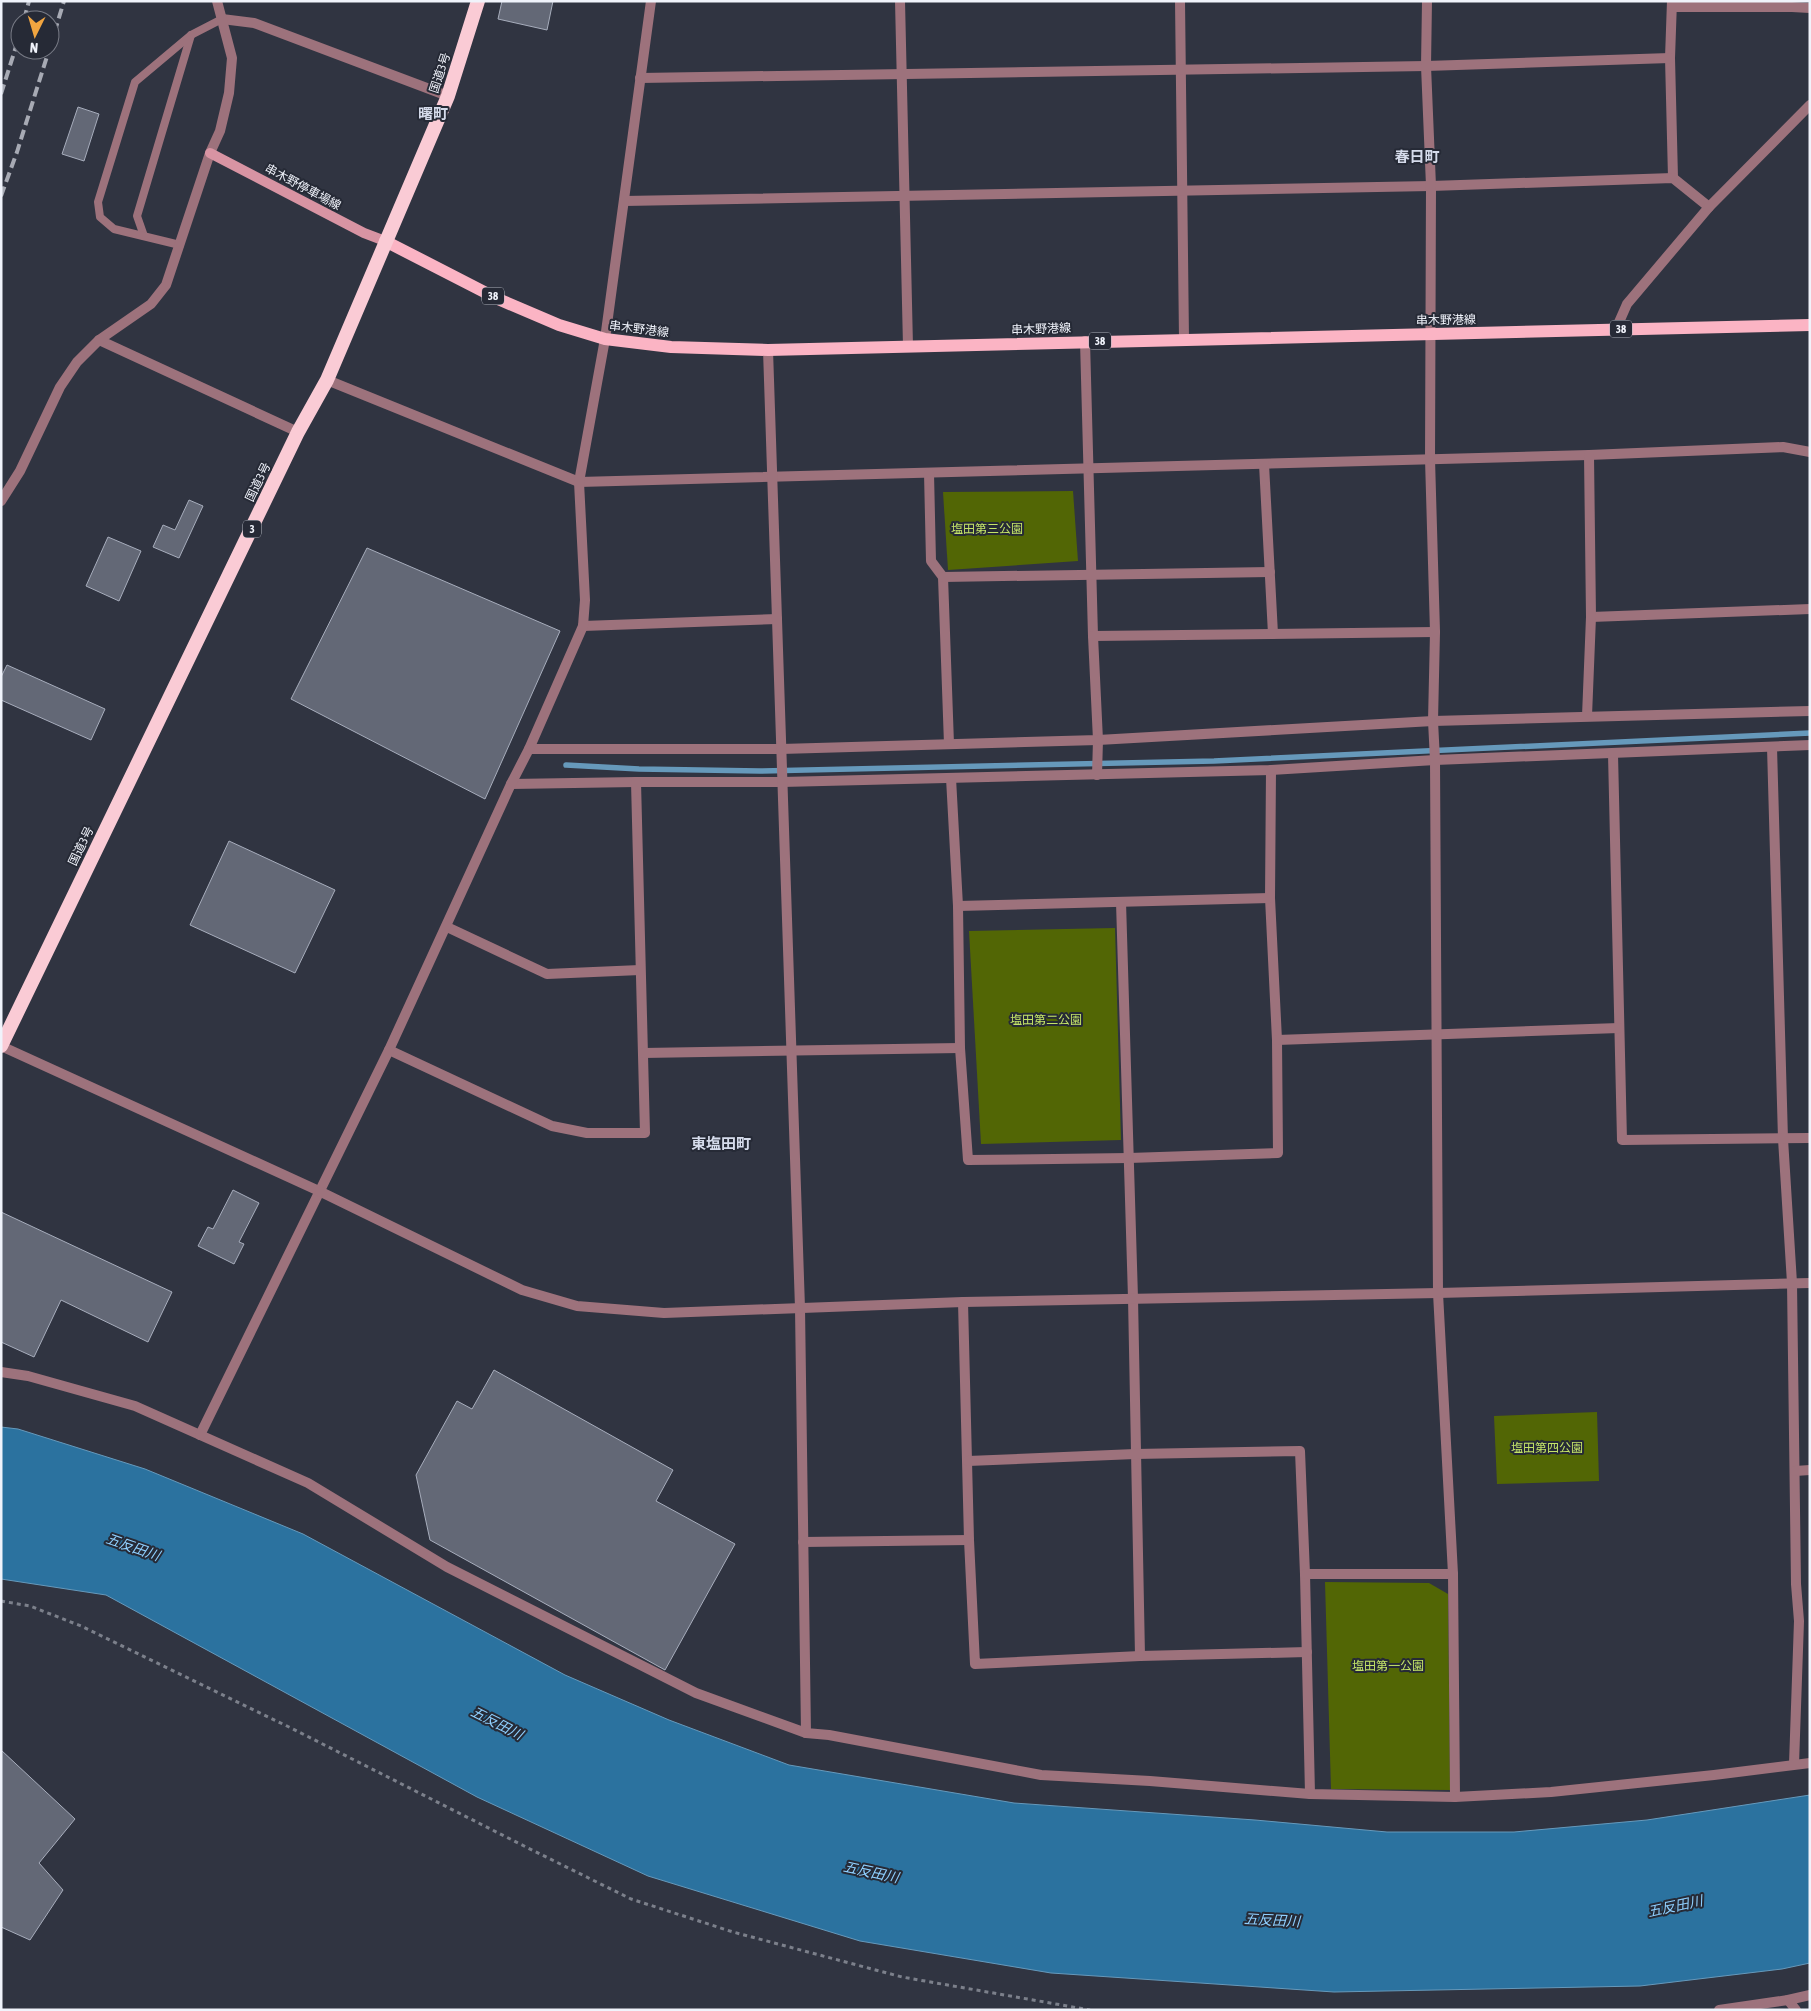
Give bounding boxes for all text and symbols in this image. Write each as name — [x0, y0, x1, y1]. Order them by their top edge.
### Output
north arrow — [10, 10, 60, 60]
text: N — [29, 40, 39, 56]
street label: 国道3号 — [427, 51, 453, 95]
district label: 曙町 — [418, 105, 448, 122]
district label: 春日町 — [1394, 148, 1440, 165]
street label: 串木野停車場線 — [263, 161, 343, 213]
road number: 38 — [482, 288, 504, 304]
street label: 串木野港線 — [1416, 312, 1476, 328]
street label: 串木野港線 — [608, 318, 670, 340]
road number: 38 — [1610, 320, 1632, 338]
street label: 串木野港線 — [1011, 321, 1071, 337]
road number: 38 — [1089, 332, 1111, 350]
street label: 国道3号 — [243, 460, 273, 504]
road number: 3 — [243, 520, 261, 538]
park label: 塩田第三公園 — [951, 522, 1023, 536]
street label: 国道3号 — [66, 824, 96, 868]
park label: 塩田第二公園 — [1010, 1013, 1082, 1027]
district label: 東塩田町 — [691, 1135, 751, 1152]
park label: 塩田第四公園 — [1511, 1441, 1583, 1455]
water label: 五反田川 — [104, 1530, 164, 1564]
park label: 塩田第一公園 — [1352, 1659, 1424, 1673]
water label: 五反田川 — [468, 1703, 527, 1744]
water label: 五反田川 — [842, 1858, 902, 1886]
water label: 五反田川 — [1646, 1892, 1706, 1920]
water label: 五反田川 — [1244, 1911, 1302, 1930]

